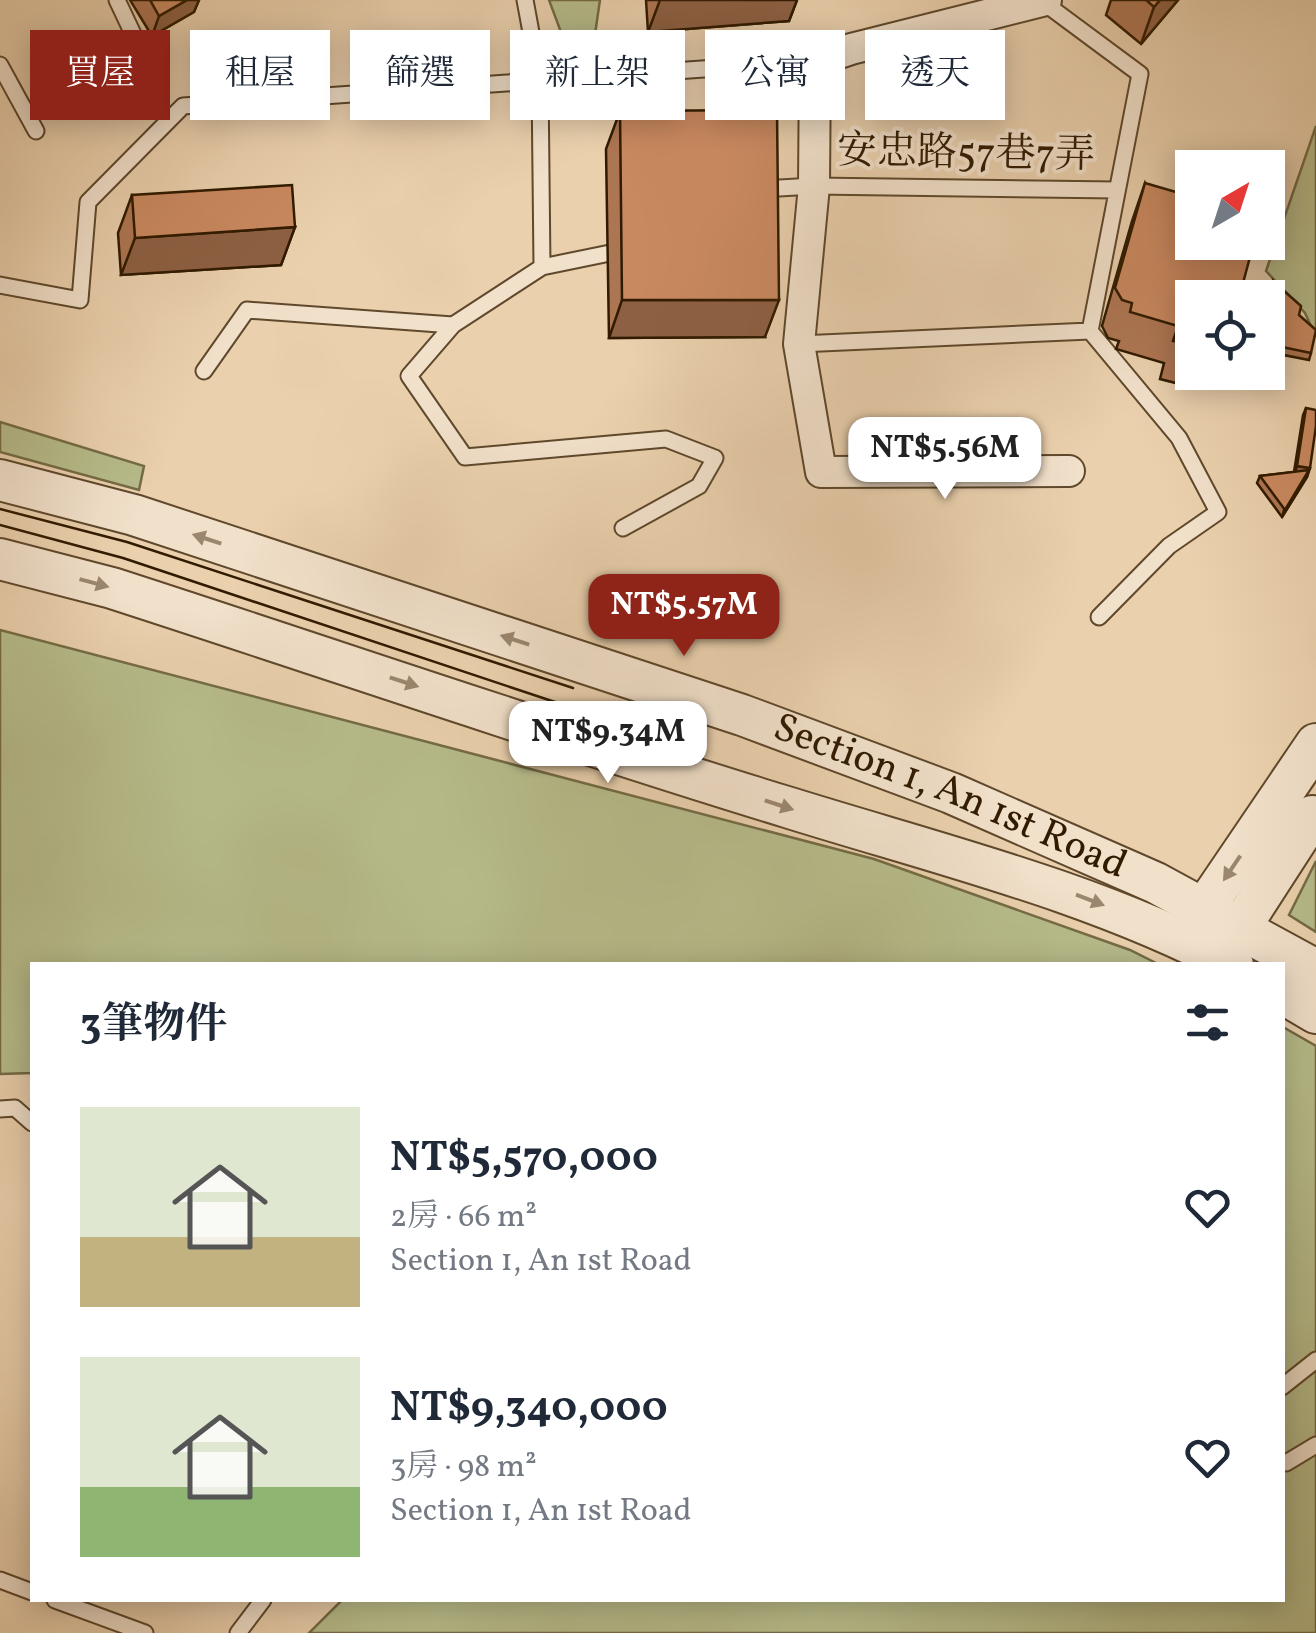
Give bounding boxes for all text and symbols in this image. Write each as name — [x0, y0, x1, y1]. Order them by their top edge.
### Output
chip: 買屋 — [30, 30, 170, 120]
chip: 租屋 — [190, 30, 330, 120]
chip: 篩選 — [350, 30, 490, 120]
chip: 新上架 — [510, 30, 685, 120]
chip: 公寓 — [705, 30, 845, 120]
chip: 透天 — [865, 30, 1005, 120]
street label: 安忠路57巷7弄 — [837, 125, 1095, 185]
north arrow — [1175, 150, 1285, 260]
map controls — [1175, 150, 1285, 390]
button: locate — [1175, 280, 1285, 390]
pin: NT$5.56M — [842, 417, 1048, 502]
text: NT$5.56M — [870, 427, 1020, 471]
one-way arrow — [191, 530, 221, 545]
pin: NT$5.57M — [581, 574, 787, 659]
one-way arrow — [79, 575, 110, 591]
text: NT$5.57M — [610, 584, 758, 628]
one-way arrow — [500, 632, 530, 647]
one-way arrow — [389, 676, 419, 691]
pin: NT$9.34M — [505, 701, 711, 786]
street label: Section 1, An 1st Road — [765, 701, 1135, 895]
text: NT$9.34M — [531, 711, 685, 755]
one-way arrow — [765, 798, 795, 813]
one-way arrow — [1224, 854, 1242, 881]
one-way arrow — [1075, 893, 1105, 909]
icon: filters — [1180, 995, 1235, 1050]
text: 3筆物件 — [80, 997, 227, 1056]
text: NT$5,570,000 — [390, 1130, 658, 1189]
icon: home — [160, 1147, 280, 1267]
icon: heart — [1180, 1180, 1235, 1235]
text: 2房 · 66 m² — [390, 1196, 537, 1240]
text: Section 1, An 1st Road — [390, 1240, 692, 1284]
text: NT$9,340,000 — [390, 1380, 668, 1439]
icon: home — [160, 1397, 280, 1517]
icon: heart — [1180, 1430, 1235, 1485]
text: 3房 · 98 m² — [390, 1446, 537, 1490]
text: Section 1, An 1st Road — [390, 1490, 692, 1534]

